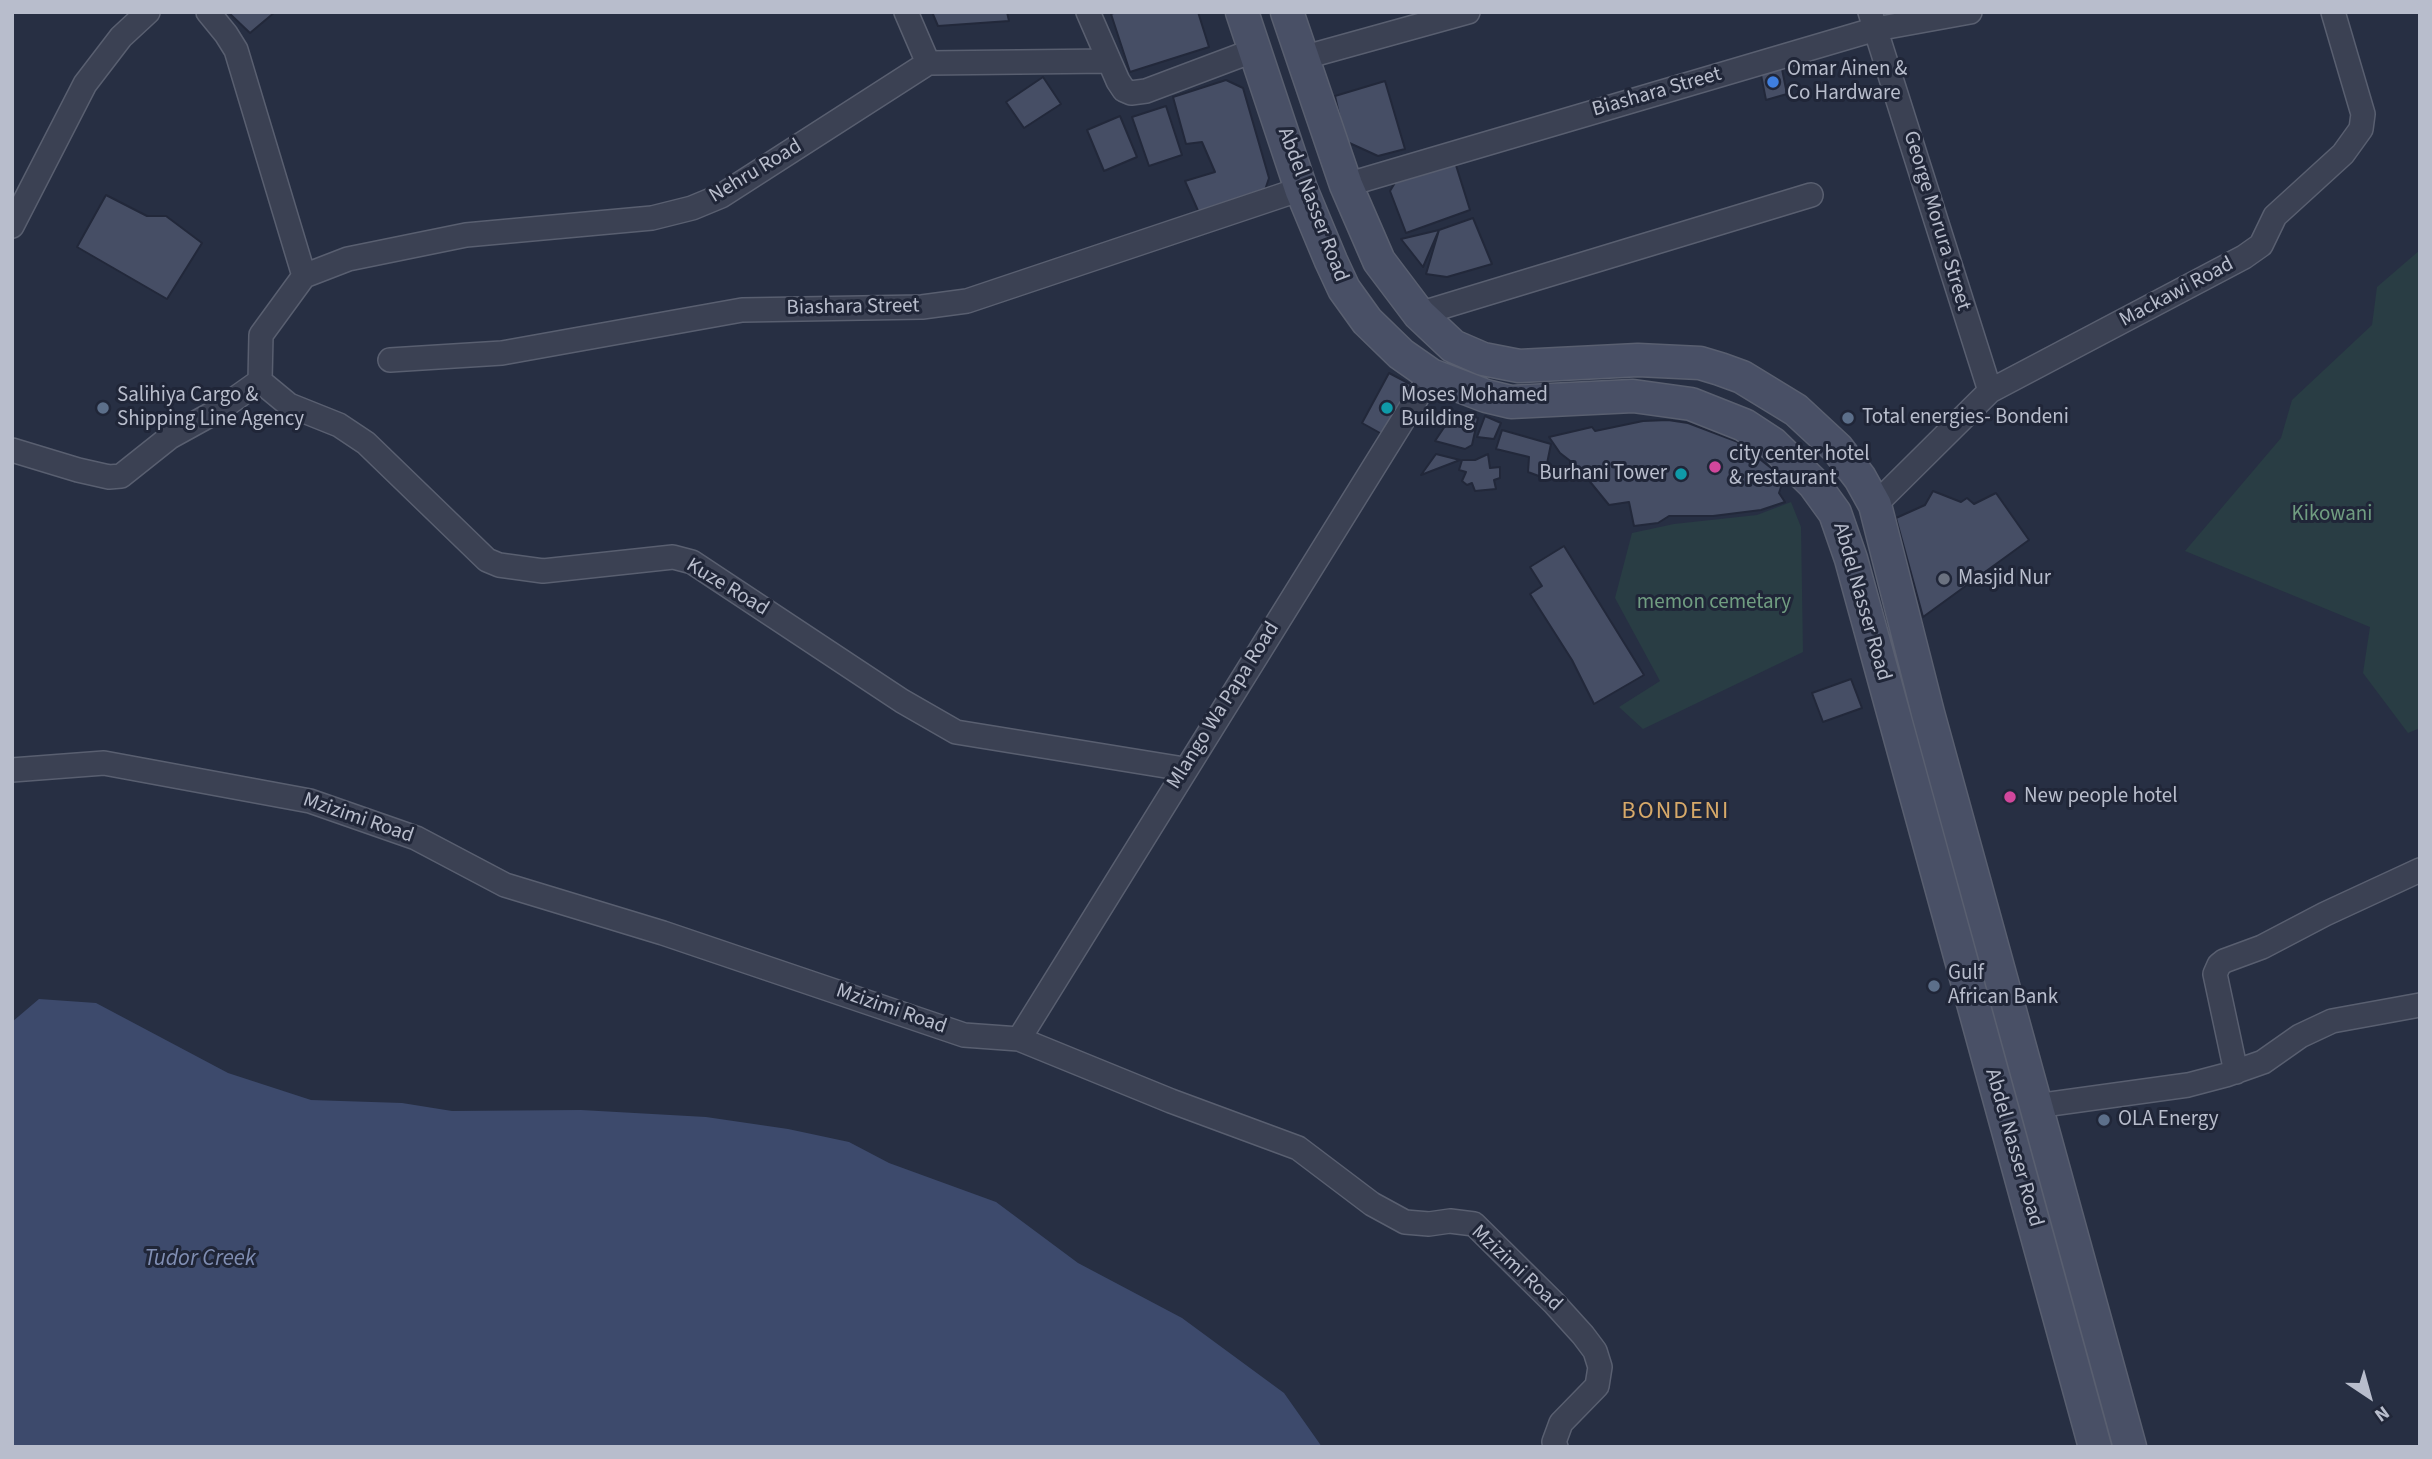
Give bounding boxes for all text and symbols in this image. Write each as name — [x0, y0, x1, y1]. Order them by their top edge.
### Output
place label: Omar Ainen & Co Hardware — [1787, 57, 1907, 107]
street label: Biashara Street — [1590, 63, 1724, 123]
marker: Omar Ainen & Co Hardware — [1765, 74, 1781, 90]
street label: Abdel Nasser Road — [1271, 124, 1353, 286]
street label: George Morura Street — [1897, 128, 1975, 314]
street label: Nehru Road — [705, 135, 807, 209]
street label: Mackawi Road — [2116, 252, 2238, 334]
street label: Biashara Street — [786, 294, 920, 322]
place label: Salihiya Cargo & Shipping Line Agency — [117, 383, 304, 433]
place label: Moses Mohamed Building — [1401, 383, 1548, 433]
marker: Salihiya Cargo & Shipping Line Agency — [95, 400, 111, 416]
marker: Moses Mohamed Building — [1379, 400, 1395, 416]
place label: Total energies- Bondeni — [1862, 405, 2069, 431]
marker: Total energies- Bondeni — [1840, 410, 1856, 426]
place label: city center hotel & restaurant — [1729, 442, 1870, 492]
marker: city center hotel & restaurant — [1707, 459, 1723, 475]
place label: Burhani Tower — [1539, 461, 1667, 487]
marker: Burhani Tower — [1673, 466, 1689, 482]
park label: Kikowani — [2292, 502, 2372, 528]
street label: Abdel Nasser Road — [1826, 520, 1896, 684]
street label: Kuze Road — [681, 554, 773, 622]
place label: Masjid Nur — [1958, 566, 2051, 592]
marker: Masjid Nur — [1936, 571, 1952, 587]
park label: memon cemetary — [1637, 590, 1791, 616]
street label: Mlango Wa Papa Road — [1162, 618, 1286, 794]
place label: New people hotel — [2024, 784, 2178, 810]
street label: Mzizimi Road — [299, 788, 417, 850]
marker: New people hotel — [2002, 789, 2018, 805]
district label: BONDENI — [1622, 799, 1730, 827]
place label: Gulf African Bank — [1948, 961, 2058, 1011]
marker: Gulf African Bank — [1926, 978, 1942, 994]
street label: Mzizimi Road — [832, 979, 950, 1041]
street label: Abdel Nasser Road — [1978, 1066, 2048, 1230]
place label: OLA Energy — [2118, 1107, 2219, 1133]
marker: OLA Energy — [2096, 1112, 2112, 1128]
street label: Mzizimi Road — [1465, 1220, 1567, 1318]
water label: Tudor Creek — [144, 1246, 256, 1274]
north arrow — [2334, 1361, 2404, 1431]
text: N — [2369, 1399, 2395, 1428]

